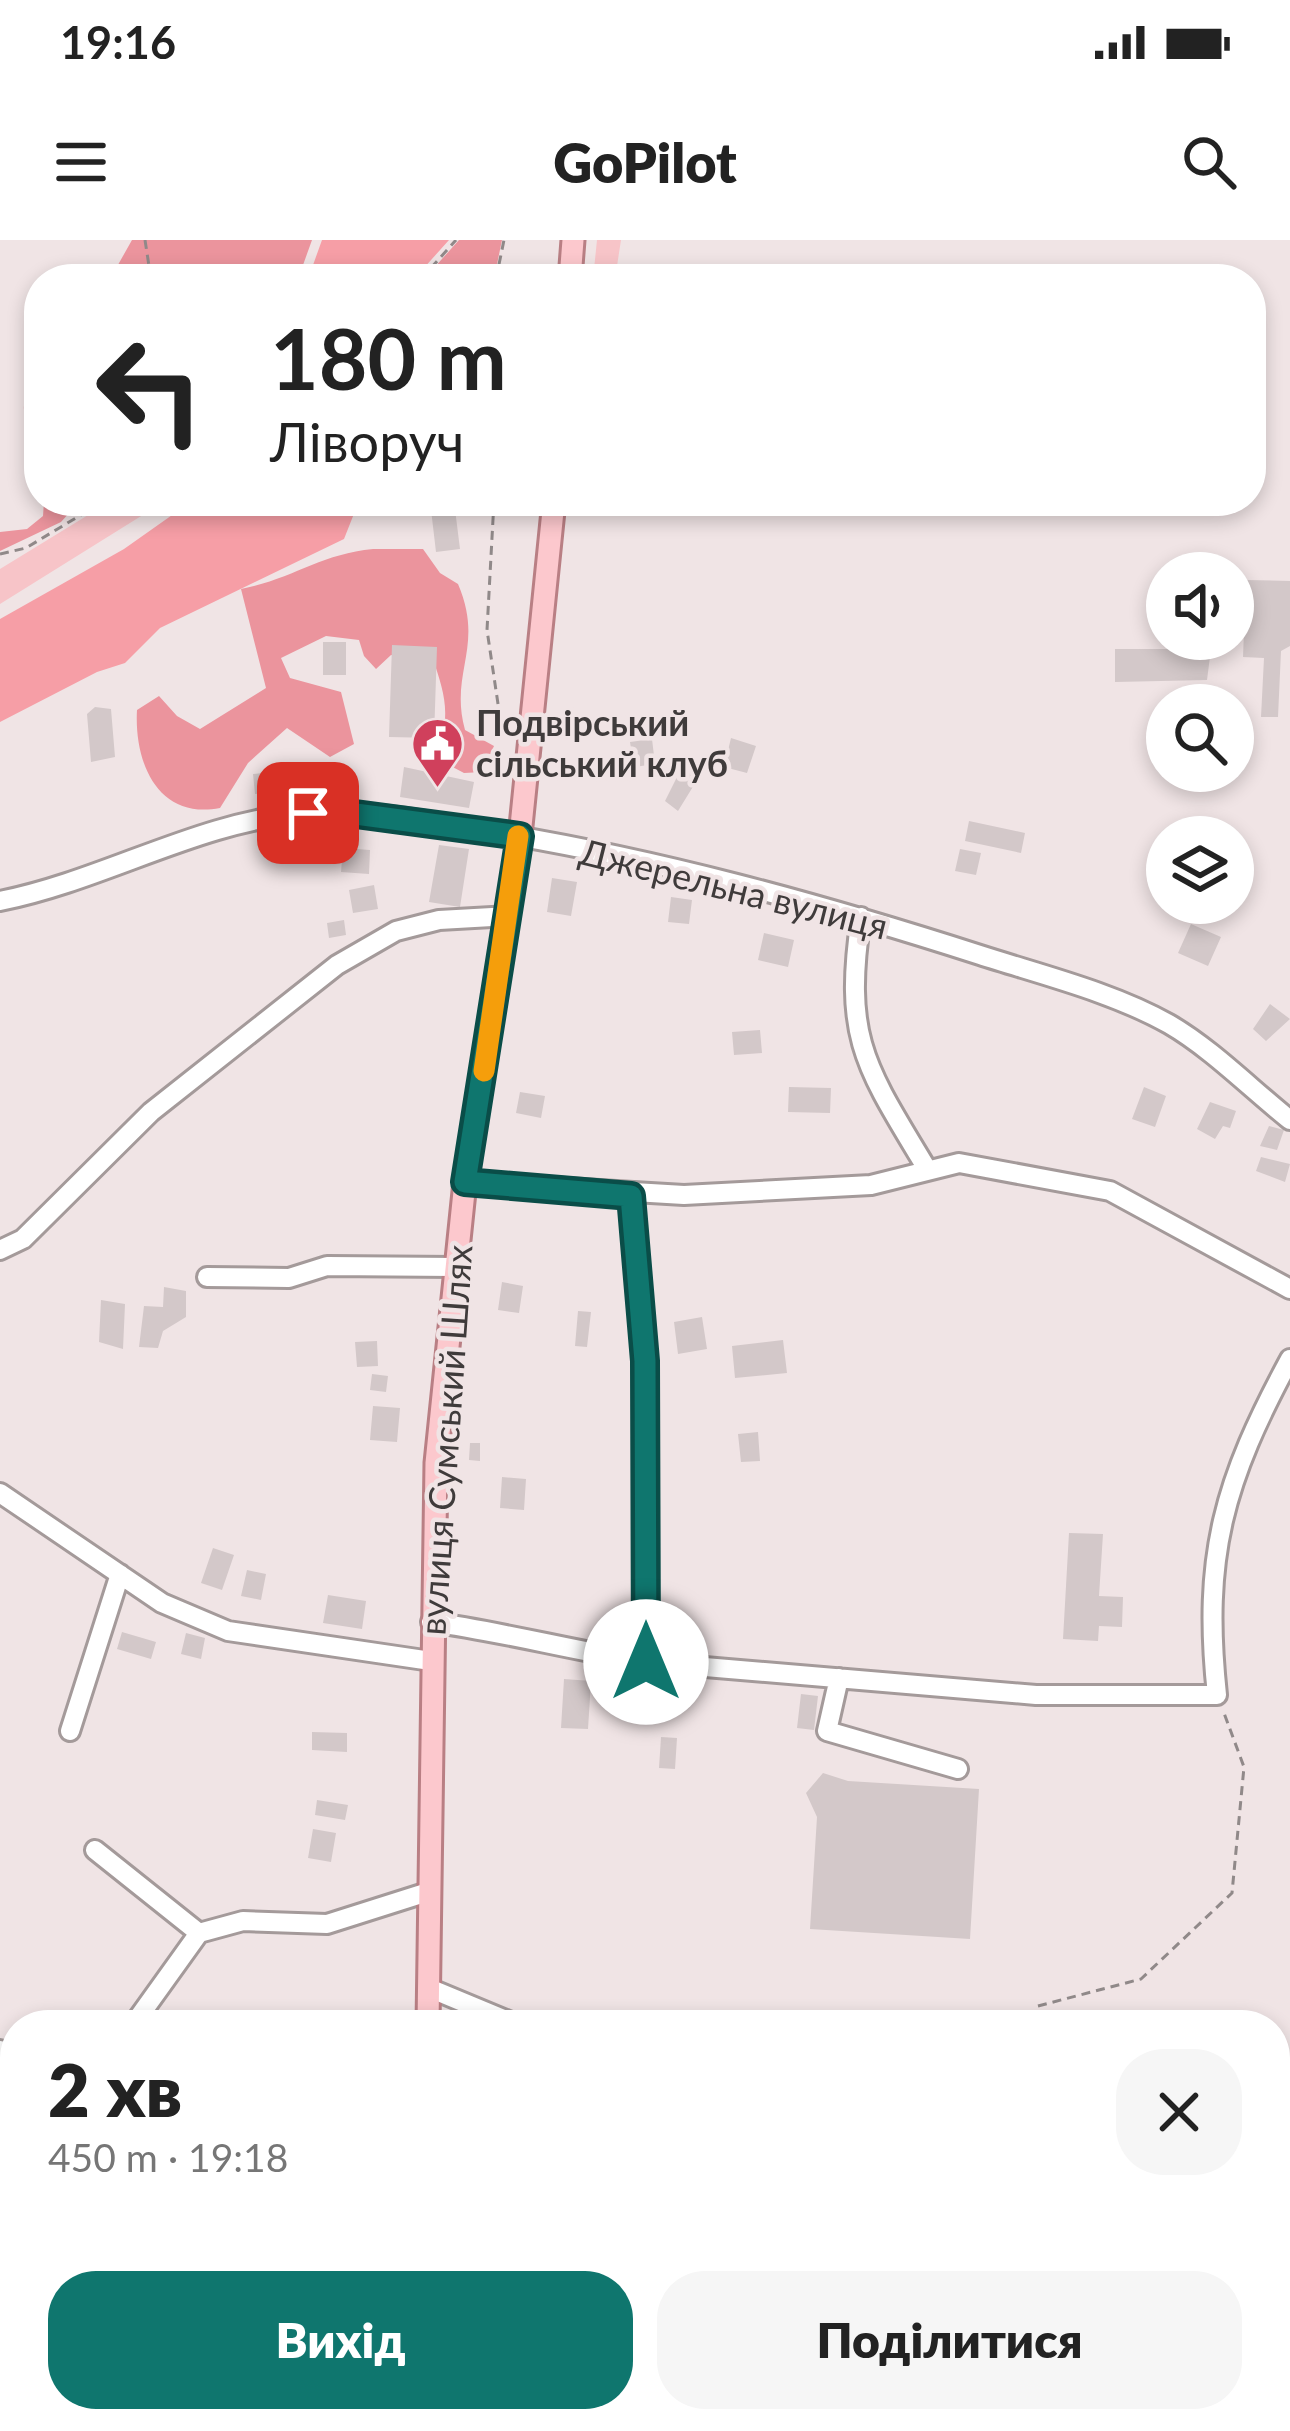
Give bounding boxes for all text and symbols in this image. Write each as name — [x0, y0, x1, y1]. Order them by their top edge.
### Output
text: 19:16 — [60, 15, 176, 69]
icon: menu — [48, 129, 114, 195]
icon: search — [1176, 129, 1242, 195]
text: GoPilot — [553, 130, 737, 195]
text: 180 m — [270, 307, 507, 408]
icon: left — [72, 312, 228, 468]
text: Ліворуч — [270, 409, 464, 474]
map controls — [1146, 552, 1254, 924]
button: sound — [1146, 552, 1254, 660]
button: search — [1146, 684, 1254, 792]
place label: Подвірський сільський клуб — [476, 700, 728, 785]
public building icon: Подвірський сільський клуб — [409, 715, 465, 789]
pin — [257, 762, 359, 864]
icon: arrive — [275, 780, 341, 846]
button: layers — [1146, 816, 1254, 924]
street label: Джерельна вулиця — [576, 829, 892, 947]
street label: вулиця Сумський Шлях — [409, 1243, 481, 1637]
position arrow — [583, 1599, 709, 1725]
text: 2 хв — [48, 2046, 182, 2132]
button: close — [1116, 2049, 1242, 2175]
text: 450 m · 19:18 — [48, 2134, 288, 2180]
button: Вихід — [48, 2271, 633, 2409]
button: Поділитися — [657, 2271, 1242, 2409]

